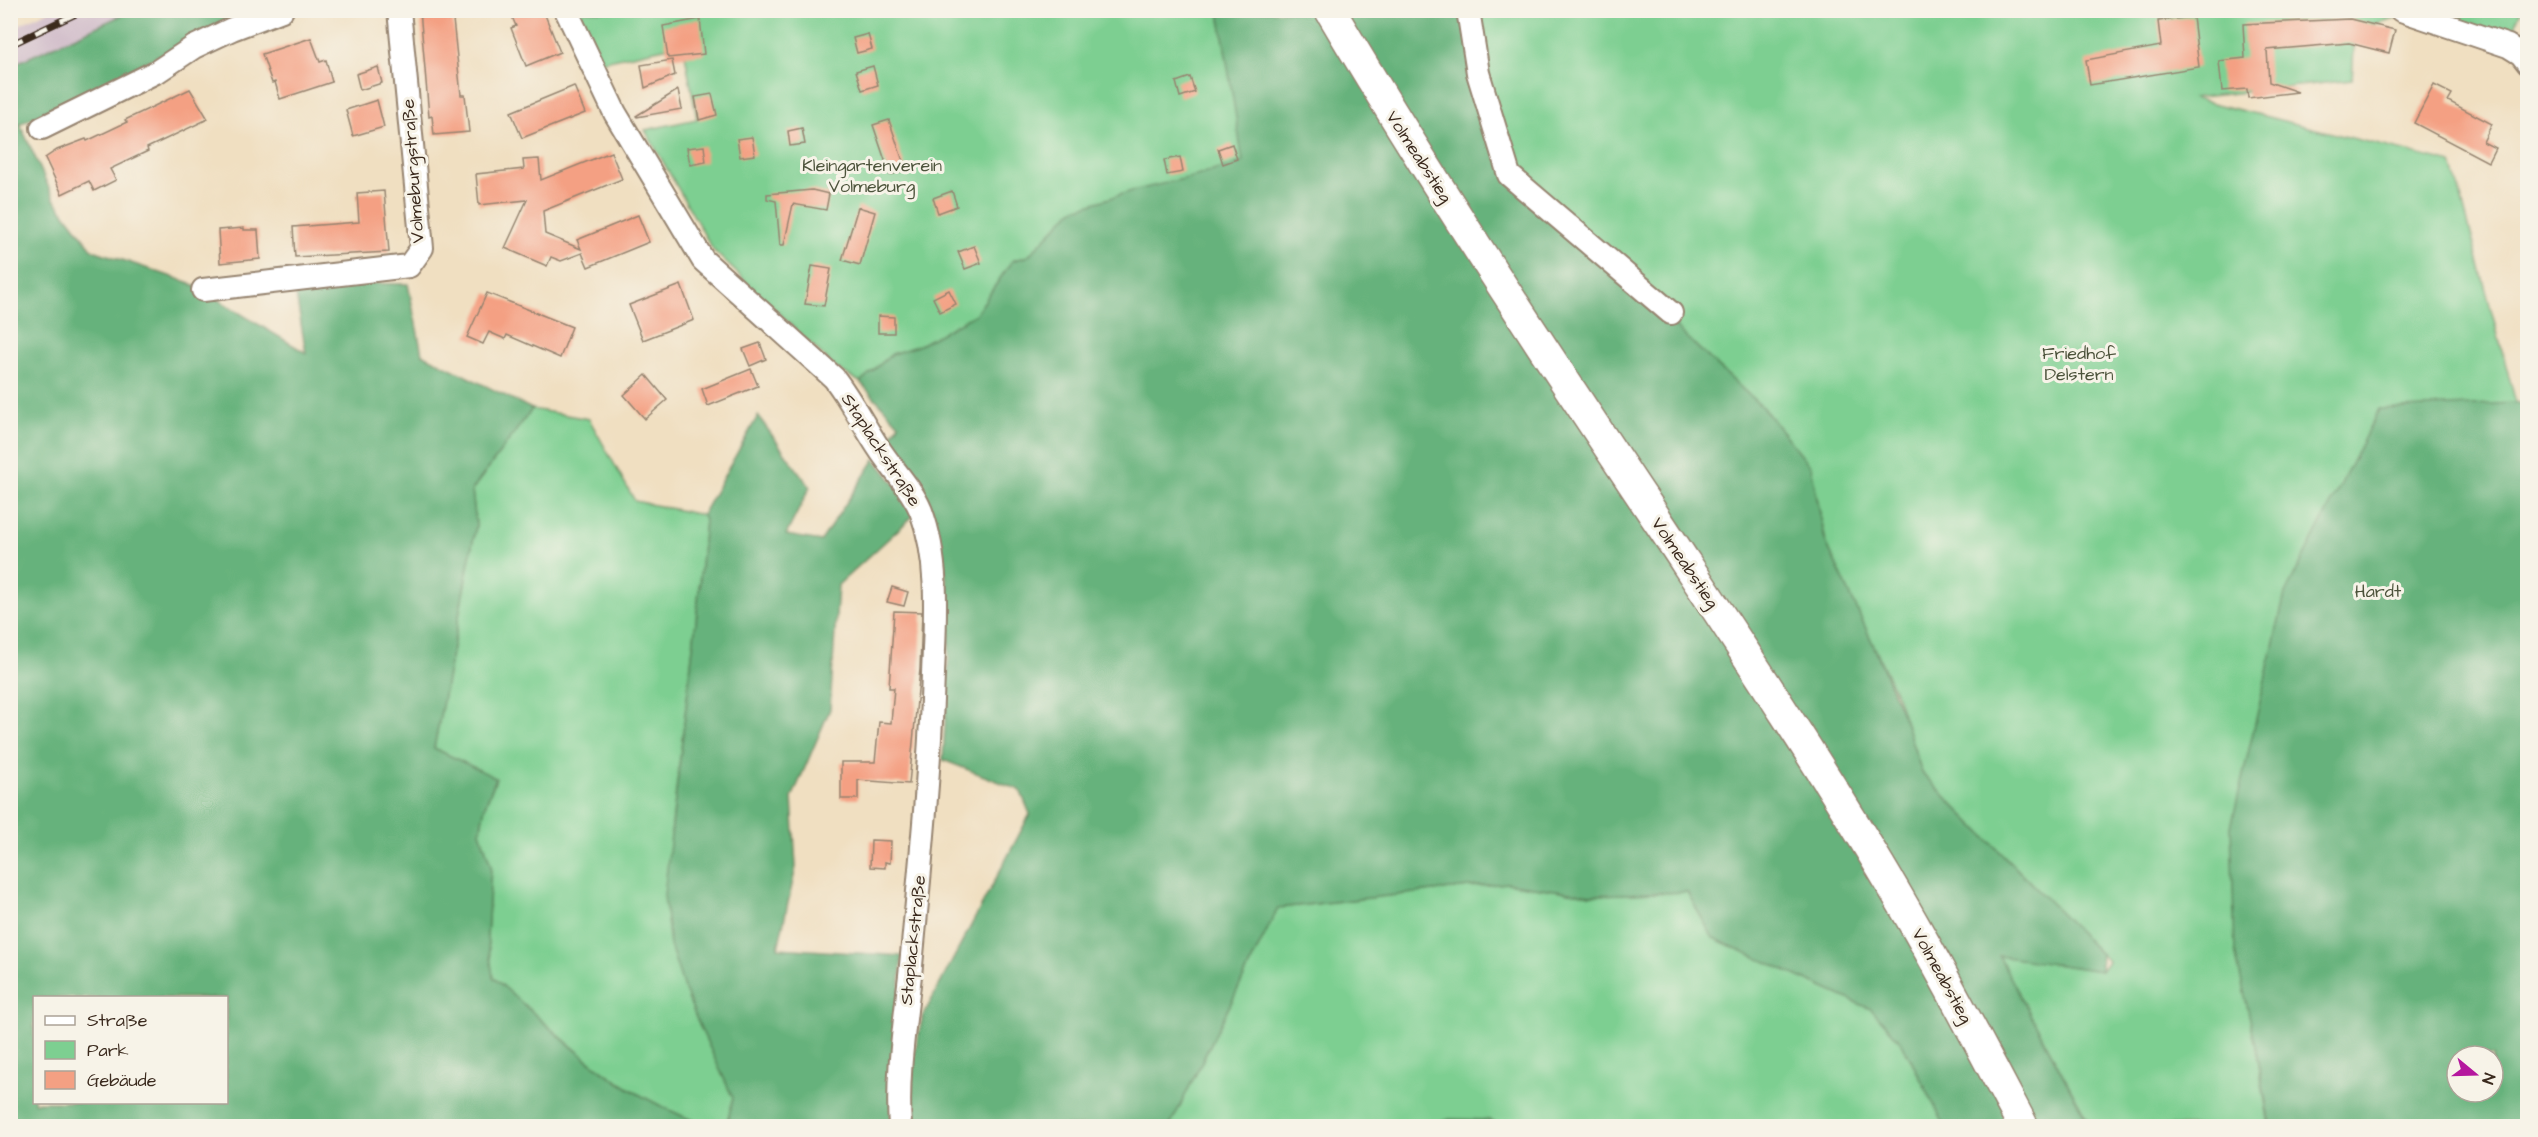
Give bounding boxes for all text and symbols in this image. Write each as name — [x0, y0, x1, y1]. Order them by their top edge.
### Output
street label: Volmeburgstraße — [395, 98, 432, 244]
street label: Volmeabstieg — [1379, 106, 1458, 209]
park label: Kleingartenverein Volmeburg — [802, 153, 942, 200]
park label: Friedhof Delstern — [2042, 341, 2116, 387]
street label: Staplackstraße — [835, 389, 927, 512]
street label: Volmeabstieg — [1644, 512, 1725, 614]
park label: Hardt — [2355, 579, 2402, 604]
street label: Staplackstraße — [894, 874, 932, 1006]
street label: Volmeabstieg — [1905, 924, 1978, 1029]
legend — [33, 996, 228, 1104]
text: Straße — [87, 1008, 148, 1033]
text: Park — [87, 1038, 129, 1063]
north arrow — [2445, 1044, 2505, 1104]
text: Gebäude — [87, 1068, 157, 1093]
text: N — [2476, 1070, 2500, 1087]

